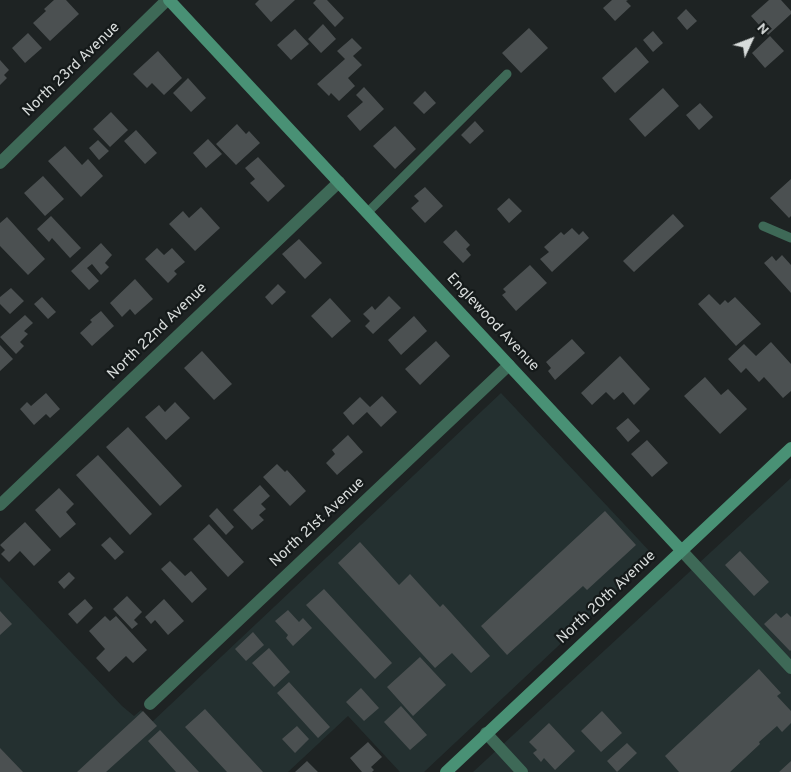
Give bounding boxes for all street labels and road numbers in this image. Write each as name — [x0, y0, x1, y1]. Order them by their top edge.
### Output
street label: North 23rd Avenue — [20, 19, 124, 121]
street label: Englewood Avenue — [442, 270, 542, 376]
street label: North 22nd Avenue — [104, 280, 212, 384]
street label: North 21st Avenue — [267, 474, 369, 572]
street label: North 20th Avenue — [554, 548, 660, 648]

